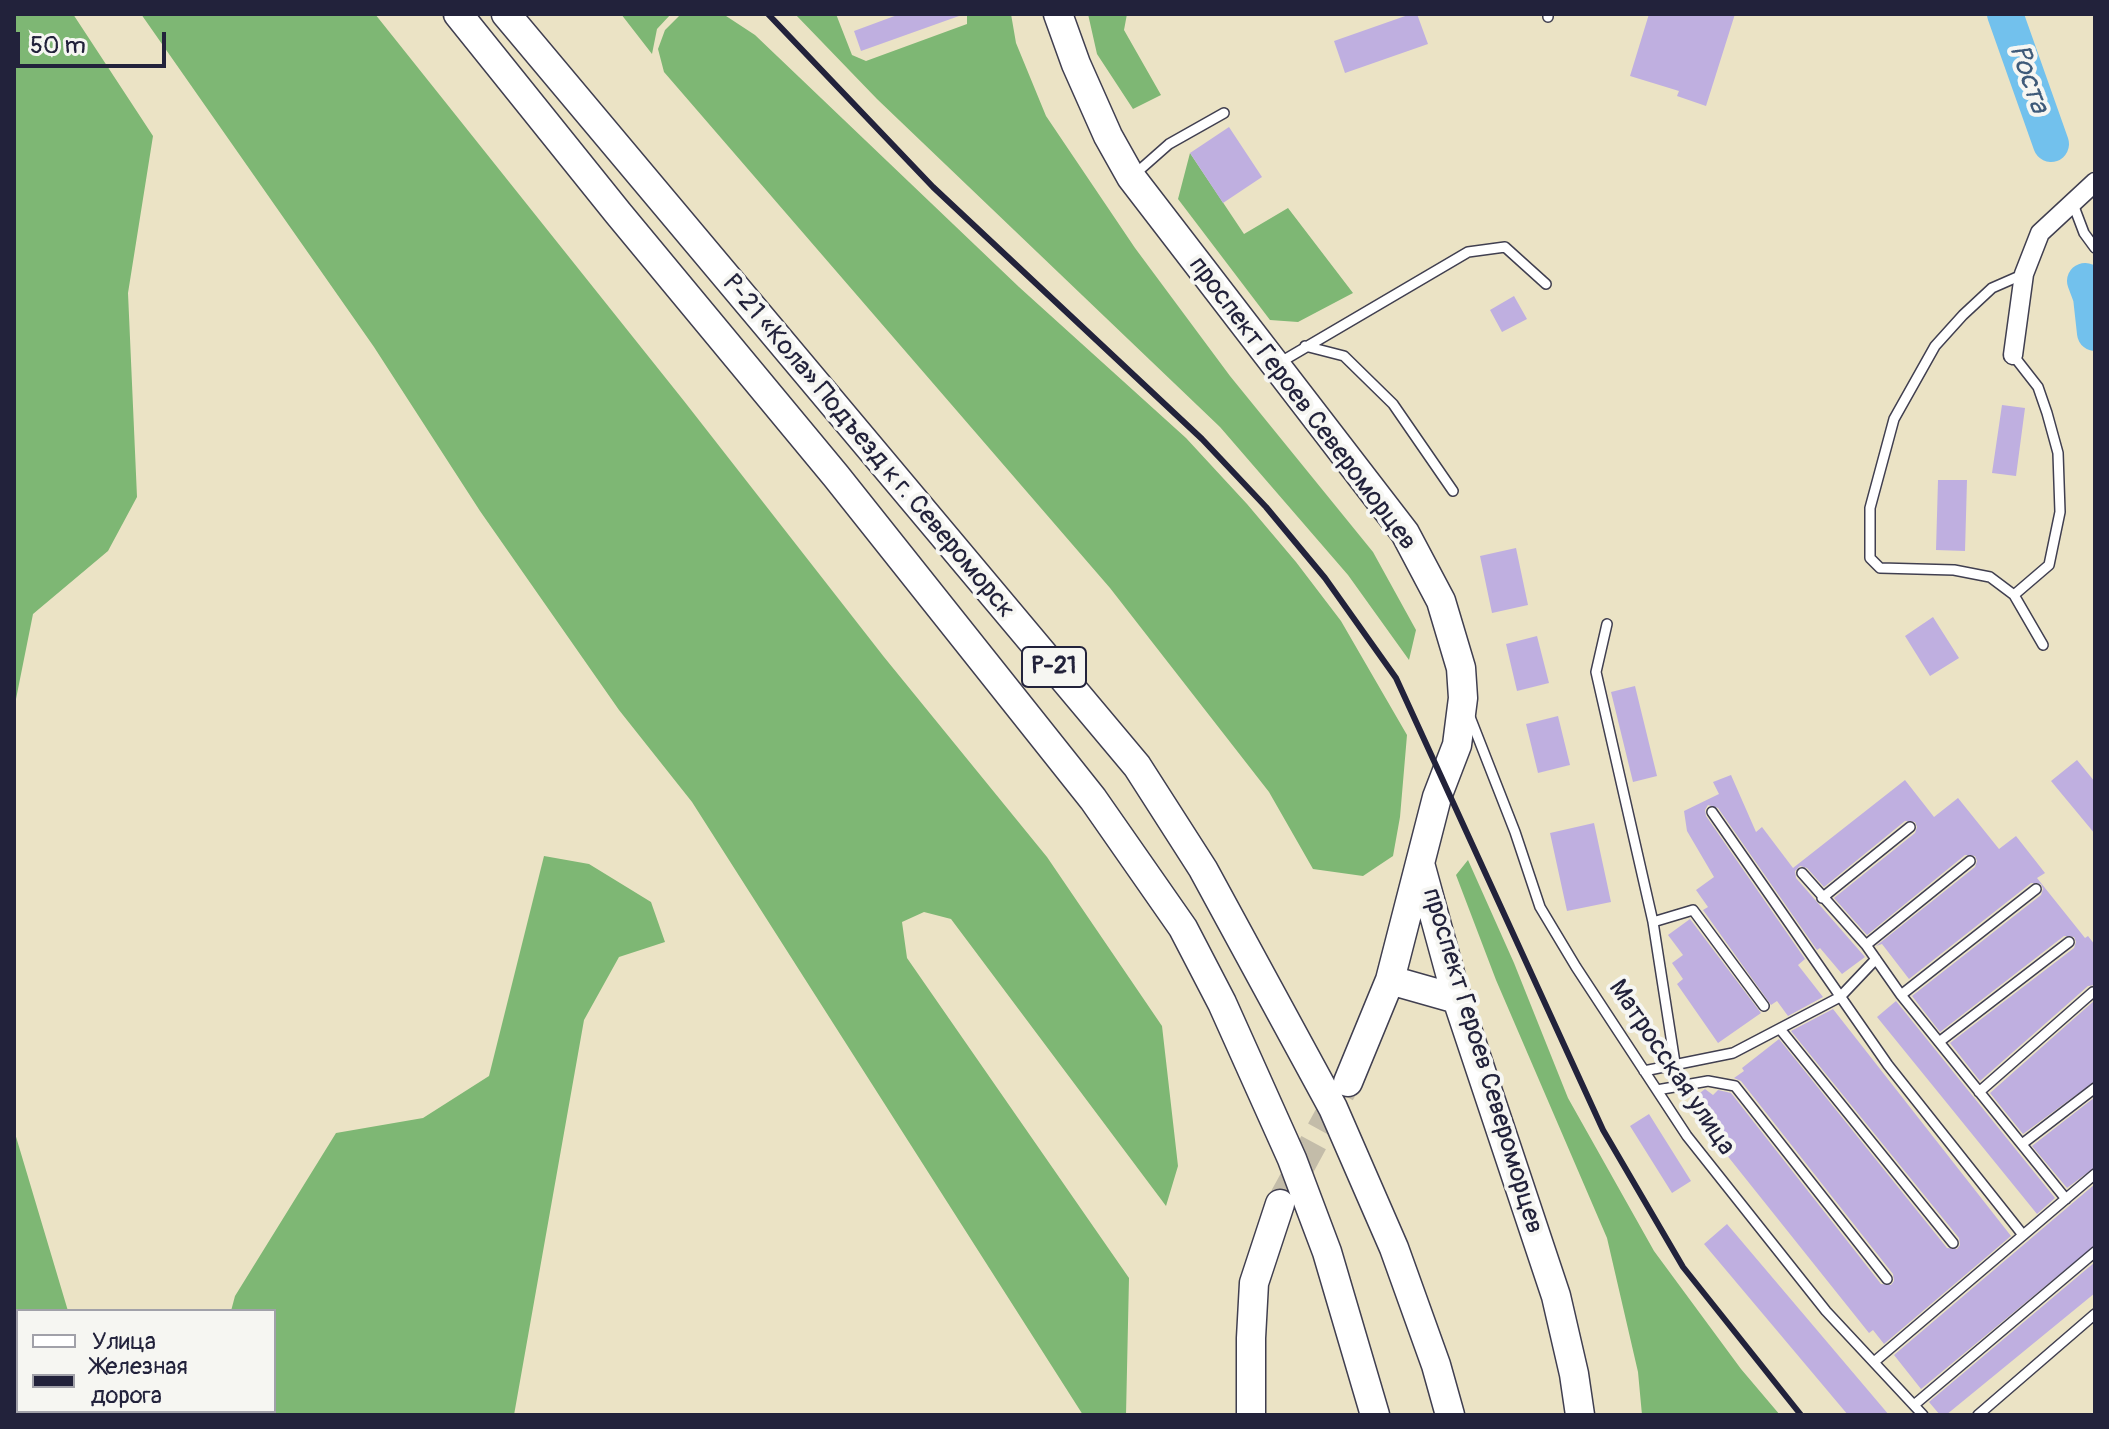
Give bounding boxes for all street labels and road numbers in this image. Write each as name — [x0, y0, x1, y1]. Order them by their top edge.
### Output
street label: проспект Героев Североморцев — [1181, 251, 1423, 557]
street label: Р-21 «Кола» Подъезд к г. Североморск — [715, 269, 1021, 625]
road number: Р-21 — [1022, 647, 1086, 687]
street label: проспект Героев Североморцев — [1415, 885, 1549, 1237]
street label: Матросская улица — [1601, 974, 1741, 1162]

